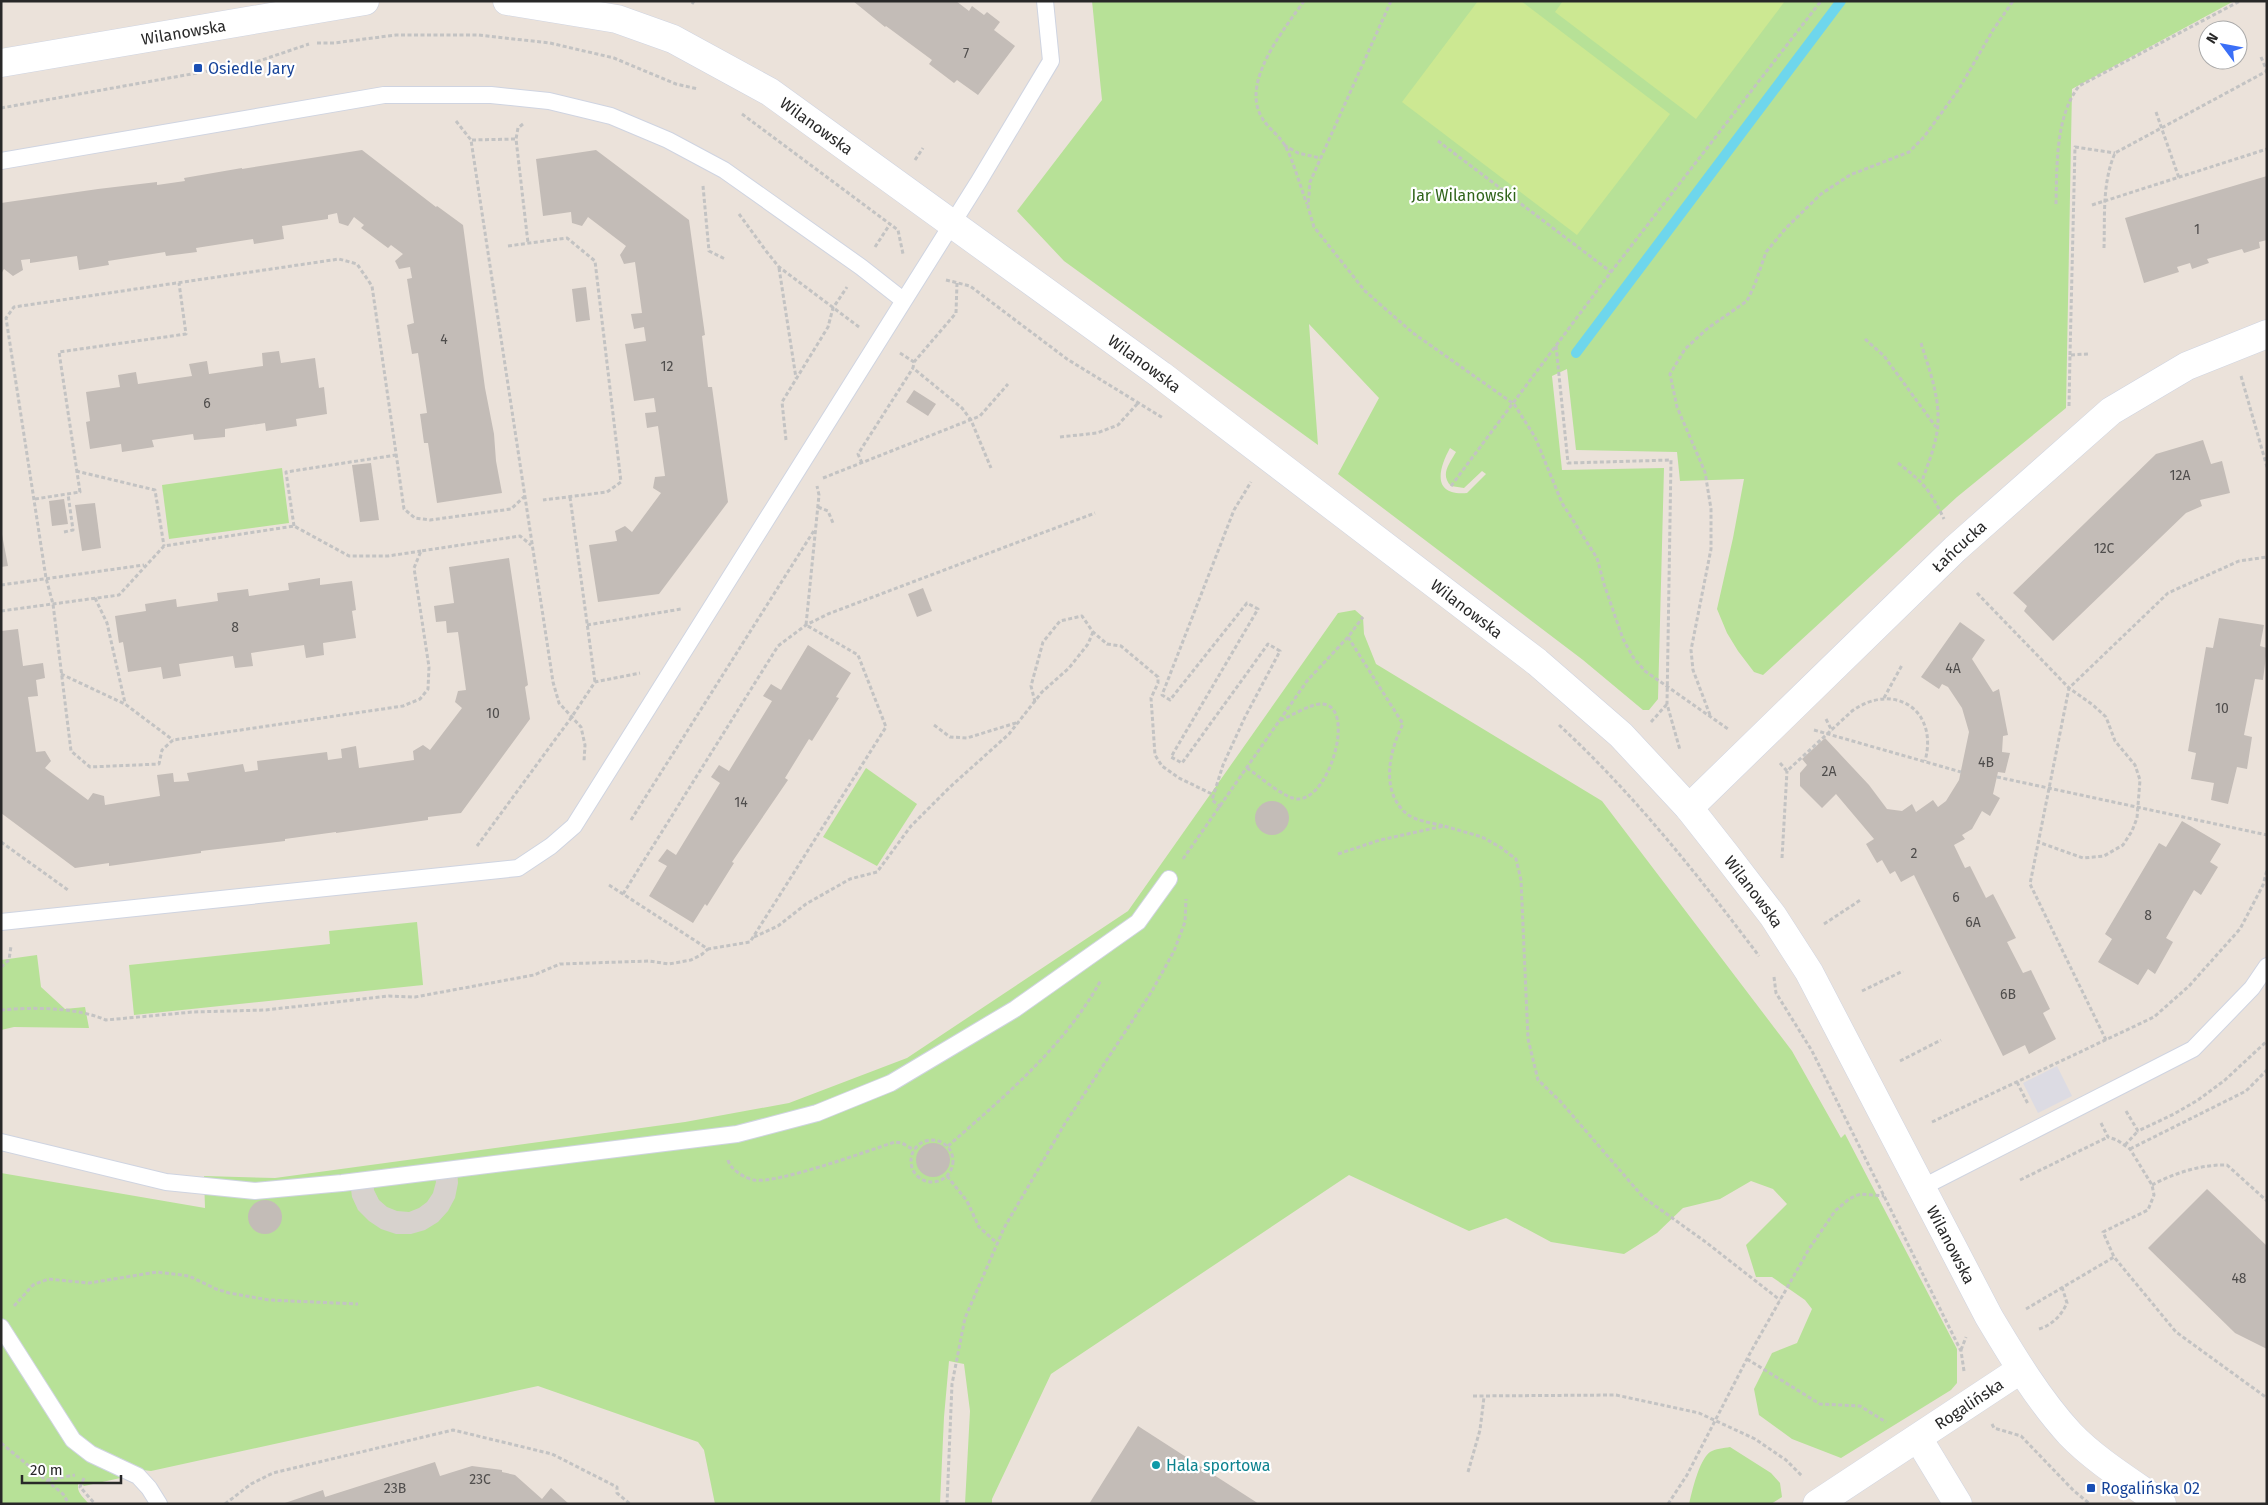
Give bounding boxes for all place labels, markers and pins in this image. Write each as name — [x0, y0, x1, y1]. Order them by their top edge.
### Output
place label: Osiedle Jary — [208, 59, 295, 78]
marker: Osiedle Jary — [192, 62, 204, 74]
place label: Hala sportowa — [1166, 1456, 1270, 1475]
marker: Hala sportowa — [1150, 1459, 1162, 1471]
place label: Rogalińska 02 — [2101, 1479, 2200, 1498]
marker: Rogalińska 02 — [2085, 1482, 2097, 1494]

